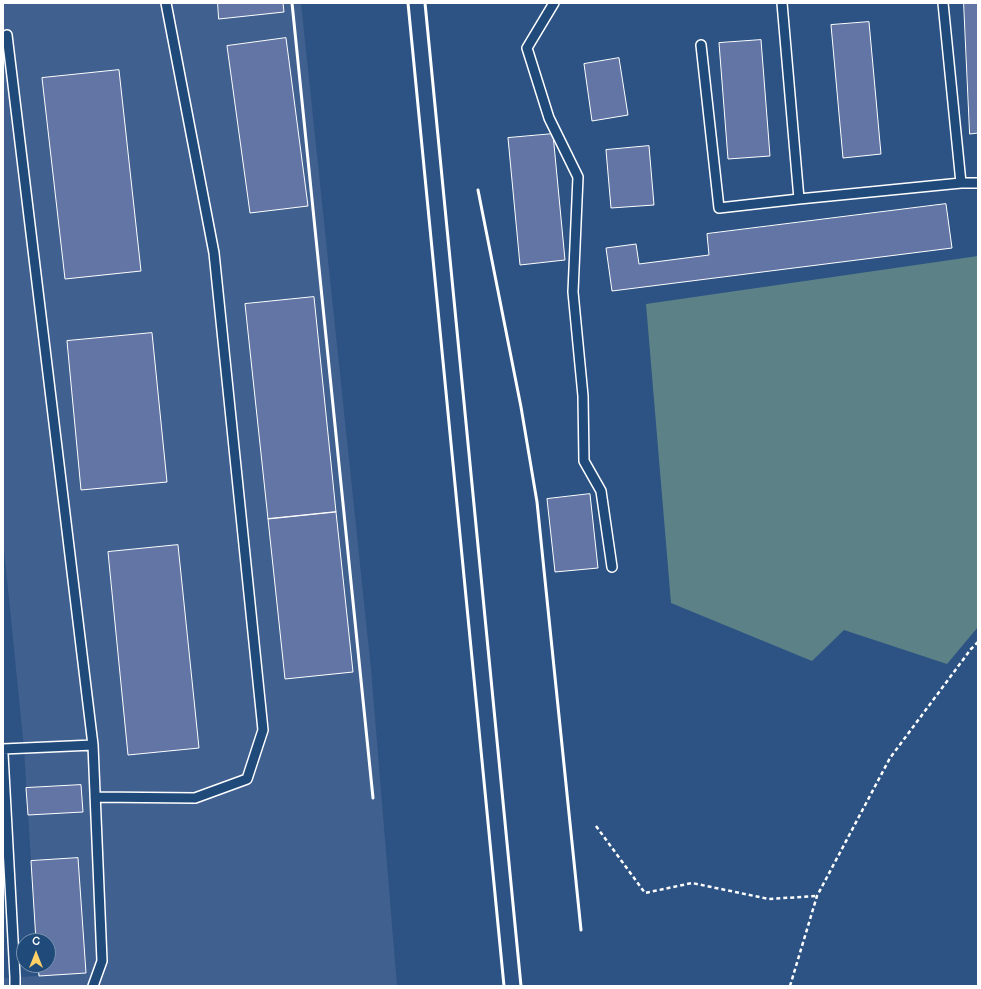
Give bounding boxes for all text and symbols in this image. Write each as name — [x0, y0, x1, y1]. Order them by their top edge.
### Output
north arrow — [16, 933, 56, 973]
text: С — [32, 935, 40, 948]

